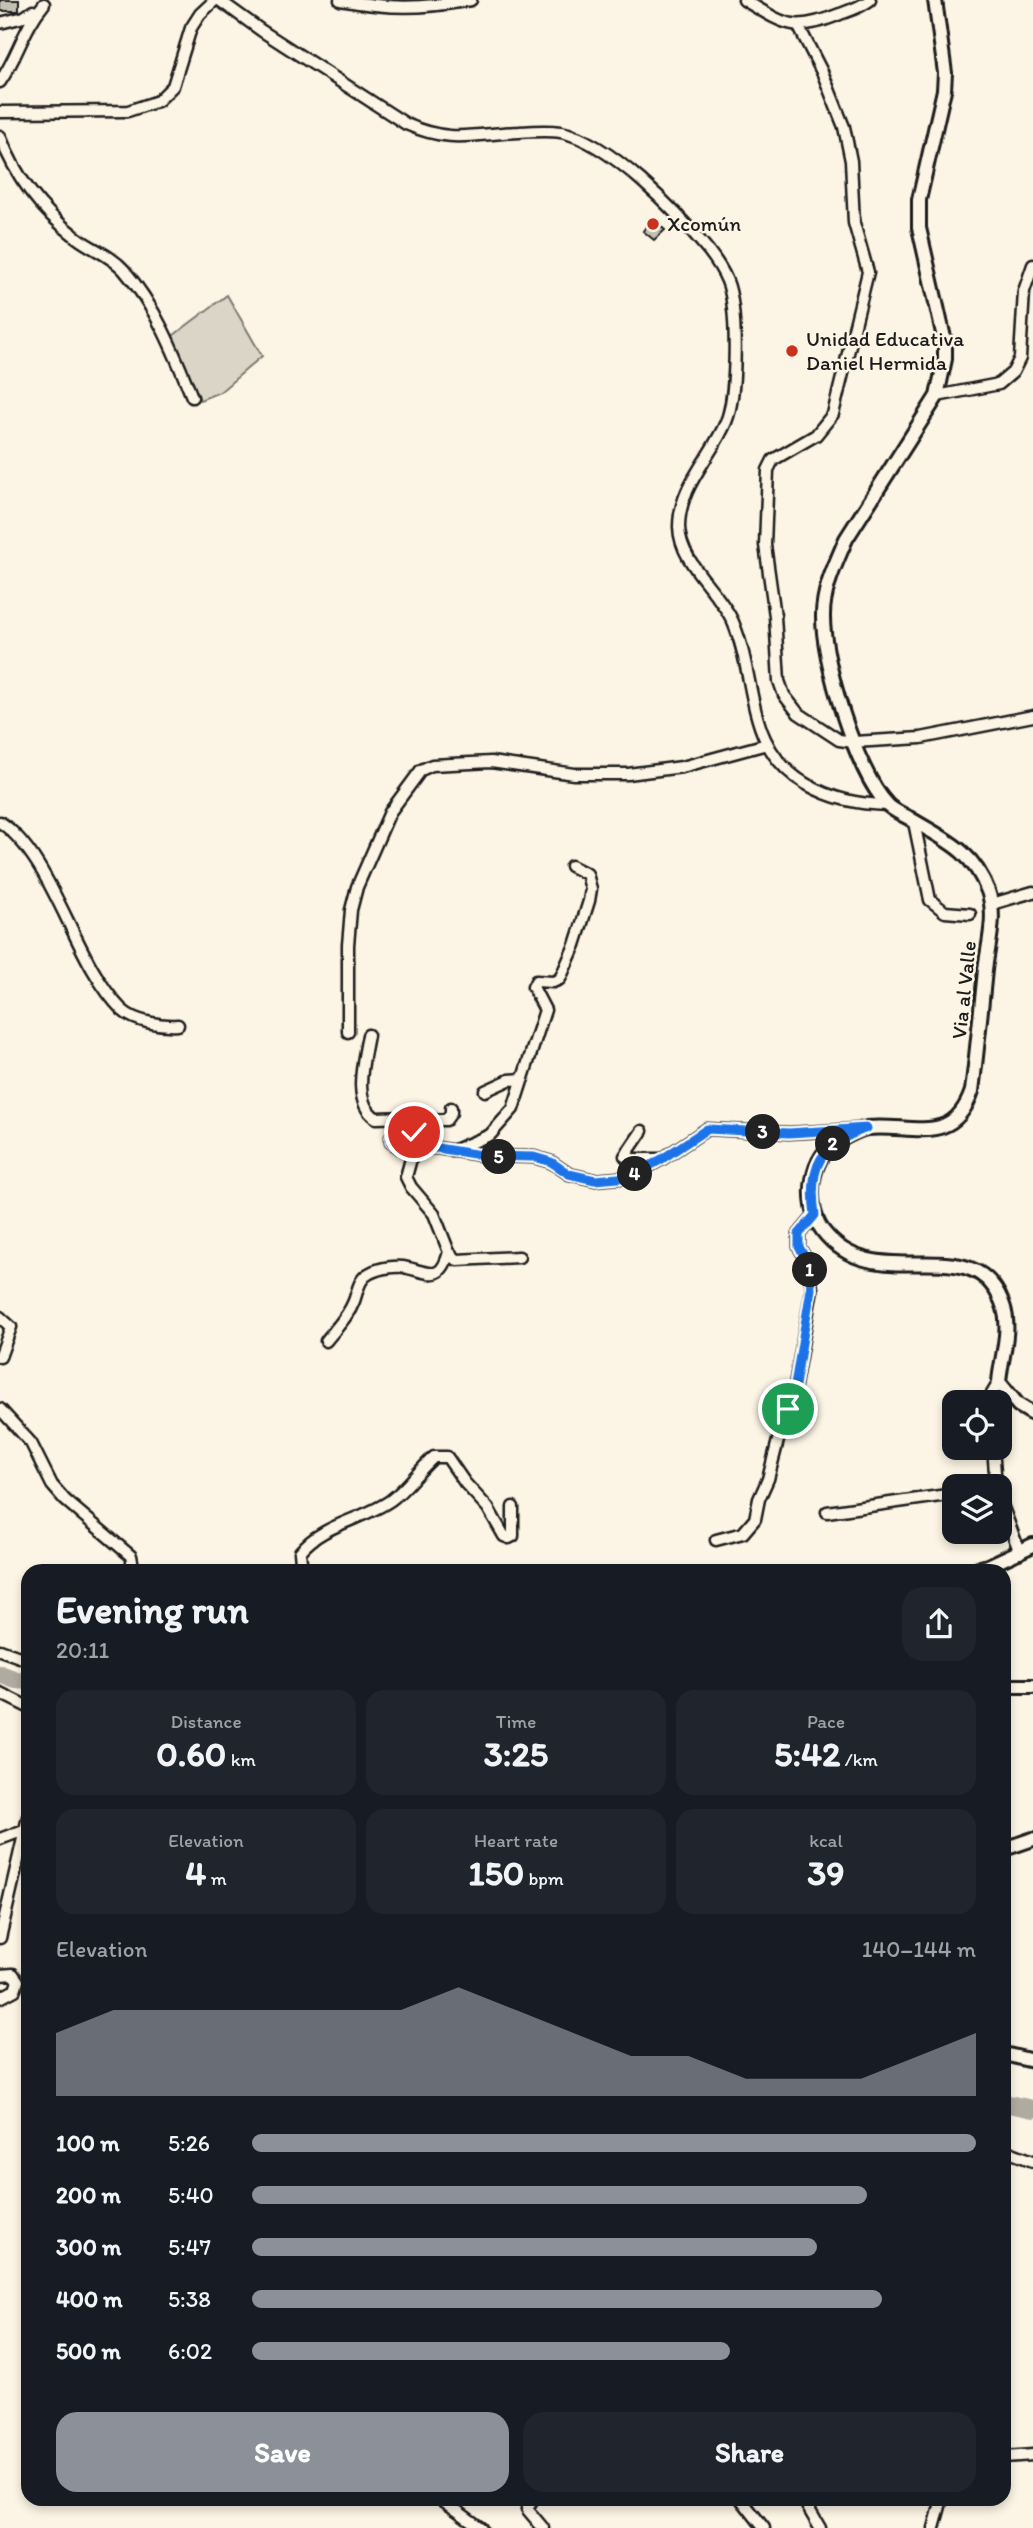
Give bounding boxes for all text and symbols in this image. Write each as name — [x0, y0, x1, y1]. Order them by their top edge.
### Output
place label: Xcomún — [667, 211, 741, 236]
marker: Xcomún — [645, 216, 661, 232]
place label: Unidad Educativa Daniel Hermida — [806, 326, 964, 375]
marker: Unidad Educativa Daniel Hermida — [784, 343, 800, 359]
street label: Via al Valle — [946, 940, 981, 1040]
pin — [384, 1102, 444, 1162]
icon: check — [395, 1113, 433, 1151]
pin: 3 — [746, 1114, 780, 1150]
text: 3 — [757, 1120, 768, 1143]
pin: 2 — [816, 1126, 850, 1162]
text: 2 — [828, 1132, 838, 1155]
pin: 5 — [482, 1140, 516, 1174]
text: 5 — [494, 1145, 503, 1168]
pin: 4 — [618, 1156, 652, 1192]
text: 4 — [629, 1162, 640, 1185]
pin: 1 — [792, 1252, 828, 1288]
text: 1 — [805, 1258, 814, 1281]
pin — [758, 1379, 818, 1439]
icon: arrive — [769, 1390, 807, 1428]
map controls — [942, 1390, 1012, 1544]
button: locate — [942, 1390, 1012, 1460]
button: layers — [942, 1474, 1012, 1544]
text: Evening run — [56, 1587, 249, 1633]
button: share — [902, 1587, 976, 1661]
text: 20:11 — [56, 1636, 109, 1664]
text: Distance — [170, 1710, 242, 1733]
text: Time — [496, 1710, 536, 1733]
text: Pace — [807, 1710, 845, 1733]
text: 0.60 — [156, 1733, 226, 1775]
text: 3:25 — [484, 1733, 548, 1775]
text: 5:42 — [774, 1733, 841, 1775]
text: km — [226, 1748, 256, 1771]
text: /km — [841, 1748, 878, 1771]
text: Elevation — [168, 1829, 244, 1852]
text: Heart rate — [474, 1829, 558, 1852]
text: kcal — [809, 1829, 843, 1852]
text: 4 — [185, 1852, 206, 1894]
text: 150 — [468, 1852, 524, 1894]
text: 39 — [807, 1852, 845, 1894]
text: m — [206, 1867, 227, 1890]
text: bpm — [524, 1867, 564, 1890]
text: Elevation — [56, 1935, 147, 1963]
text: 140–144 m — [862, 1935, 976, 1963]
text: 100 m — [56, 2129, 120, 2157]
text: 5:26 — [168, 2129, 210, 2157]
text: 200 m — [56, 2181, 121, 2209]
text: 5:40 — [168, 2181, 214, 2209]
text: 300 m — [56, 2233, 121, 2261]
text: 5:47 — [168, 2233, 211, 2261]
text: 400 m — [56, 2285, 123, 2313]
text: 5:38 — [168, 2285, 211, 2313]
text: 500 m — [56, 2337, 121, 2365]
text: 6:02 — [168, 2337, 212, 2365]
button: Save — [56, 2412, 509, 2492]
button: Share — [523, 2412, 976, 2492]

